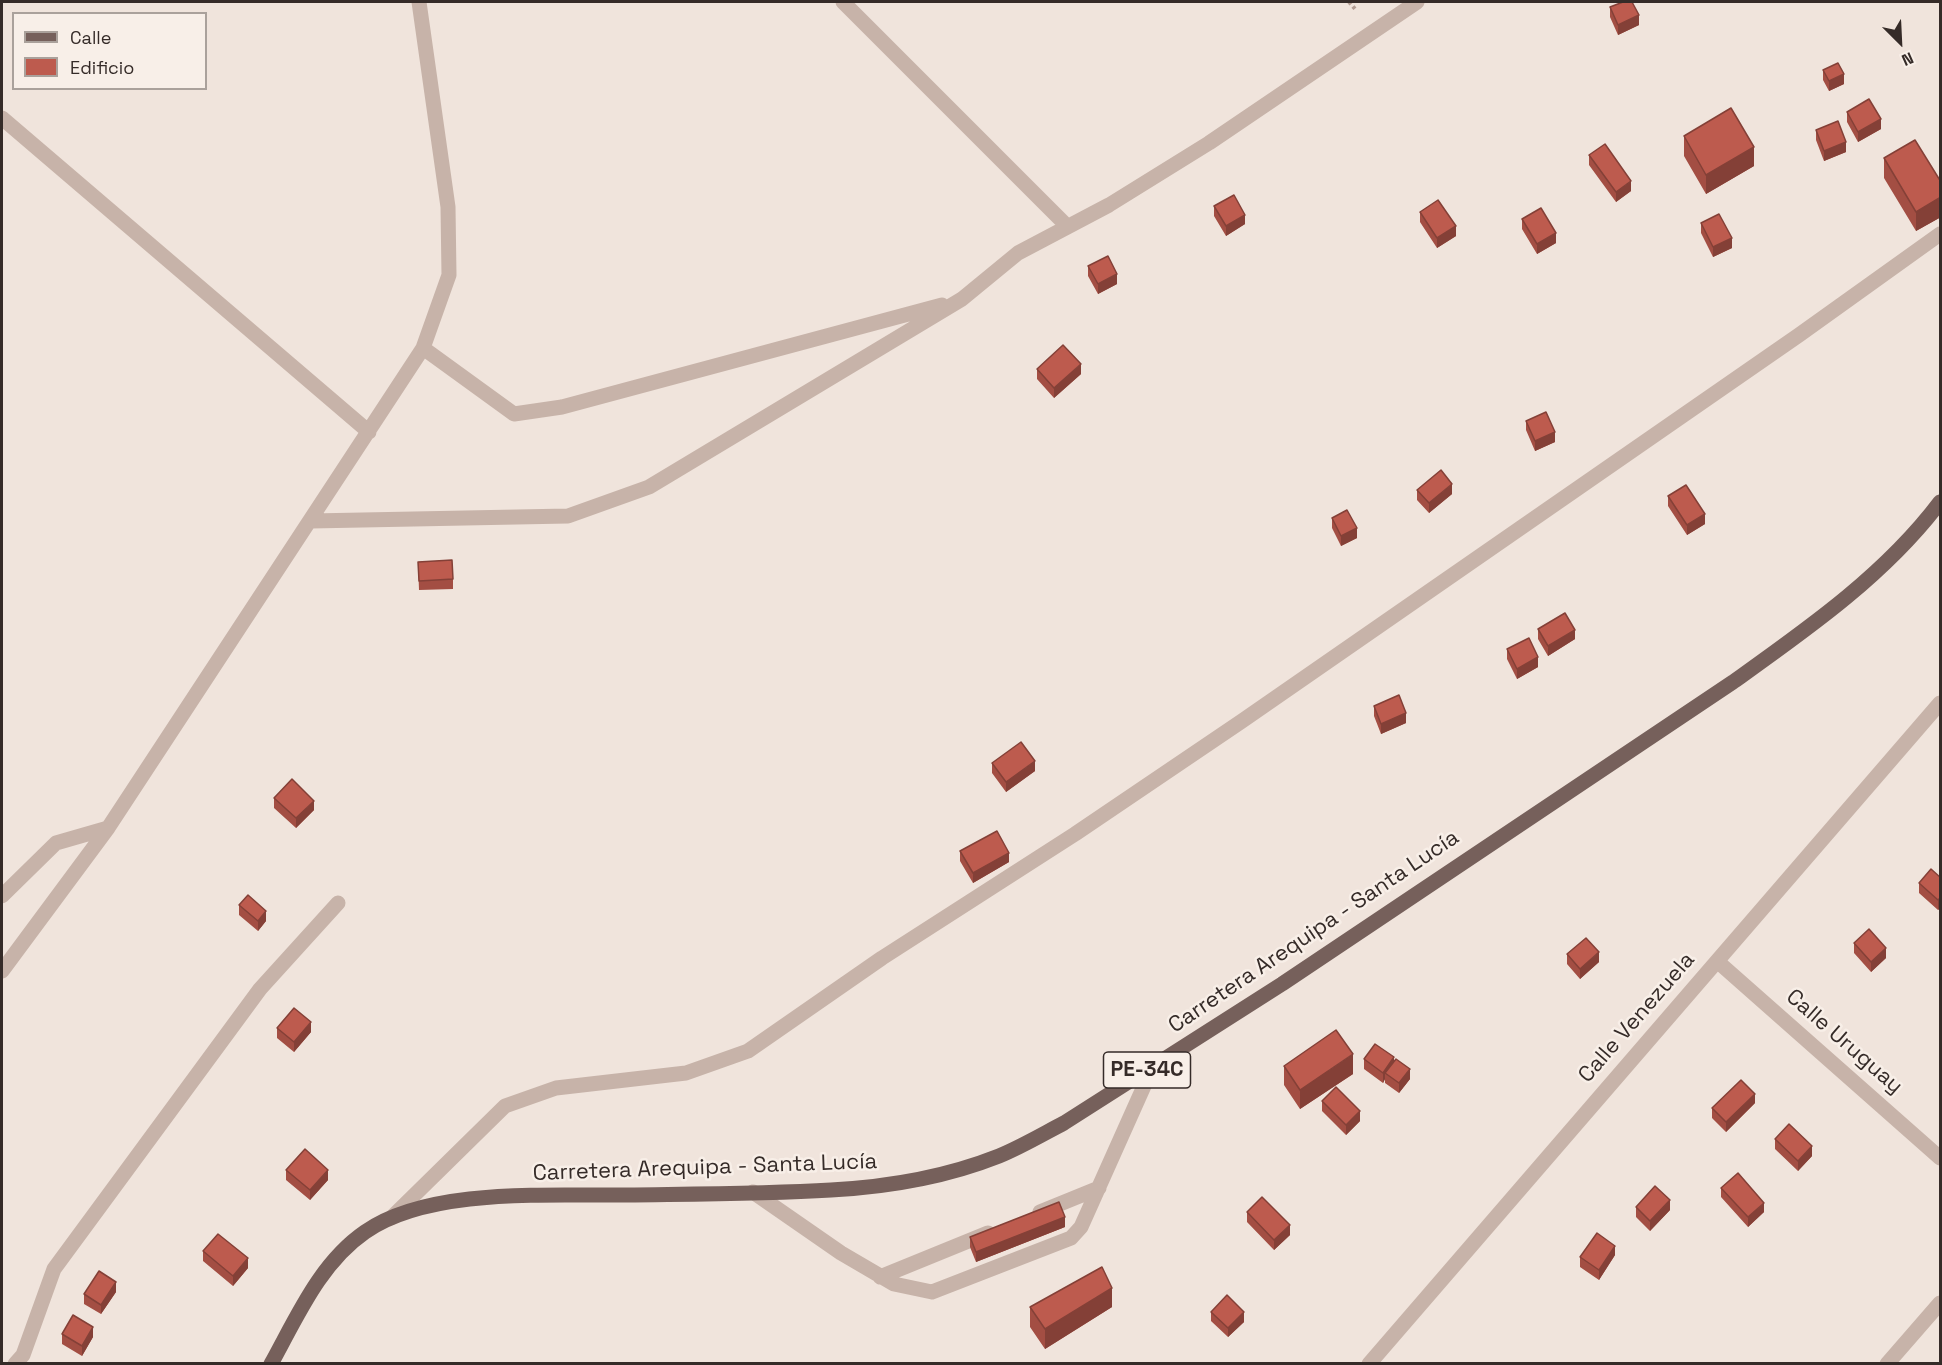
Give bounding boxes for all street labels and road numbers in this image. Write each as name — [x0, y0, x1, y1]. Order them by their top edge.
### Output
street label: Carretera Arequipa - Santa Lucía — [1164, 825, 1464, 1039]
street label: Calle Venezuela — [1573, 947, 1701, 1089]
street label: Calle Uruguay — [1780, 984, 1908, 1100]
road number: PE-34C — [1104, 1052, 1190, 1088]
street label: Carretera Arequipa - Santa Lucía — [532, 1149, 878, 1187]

